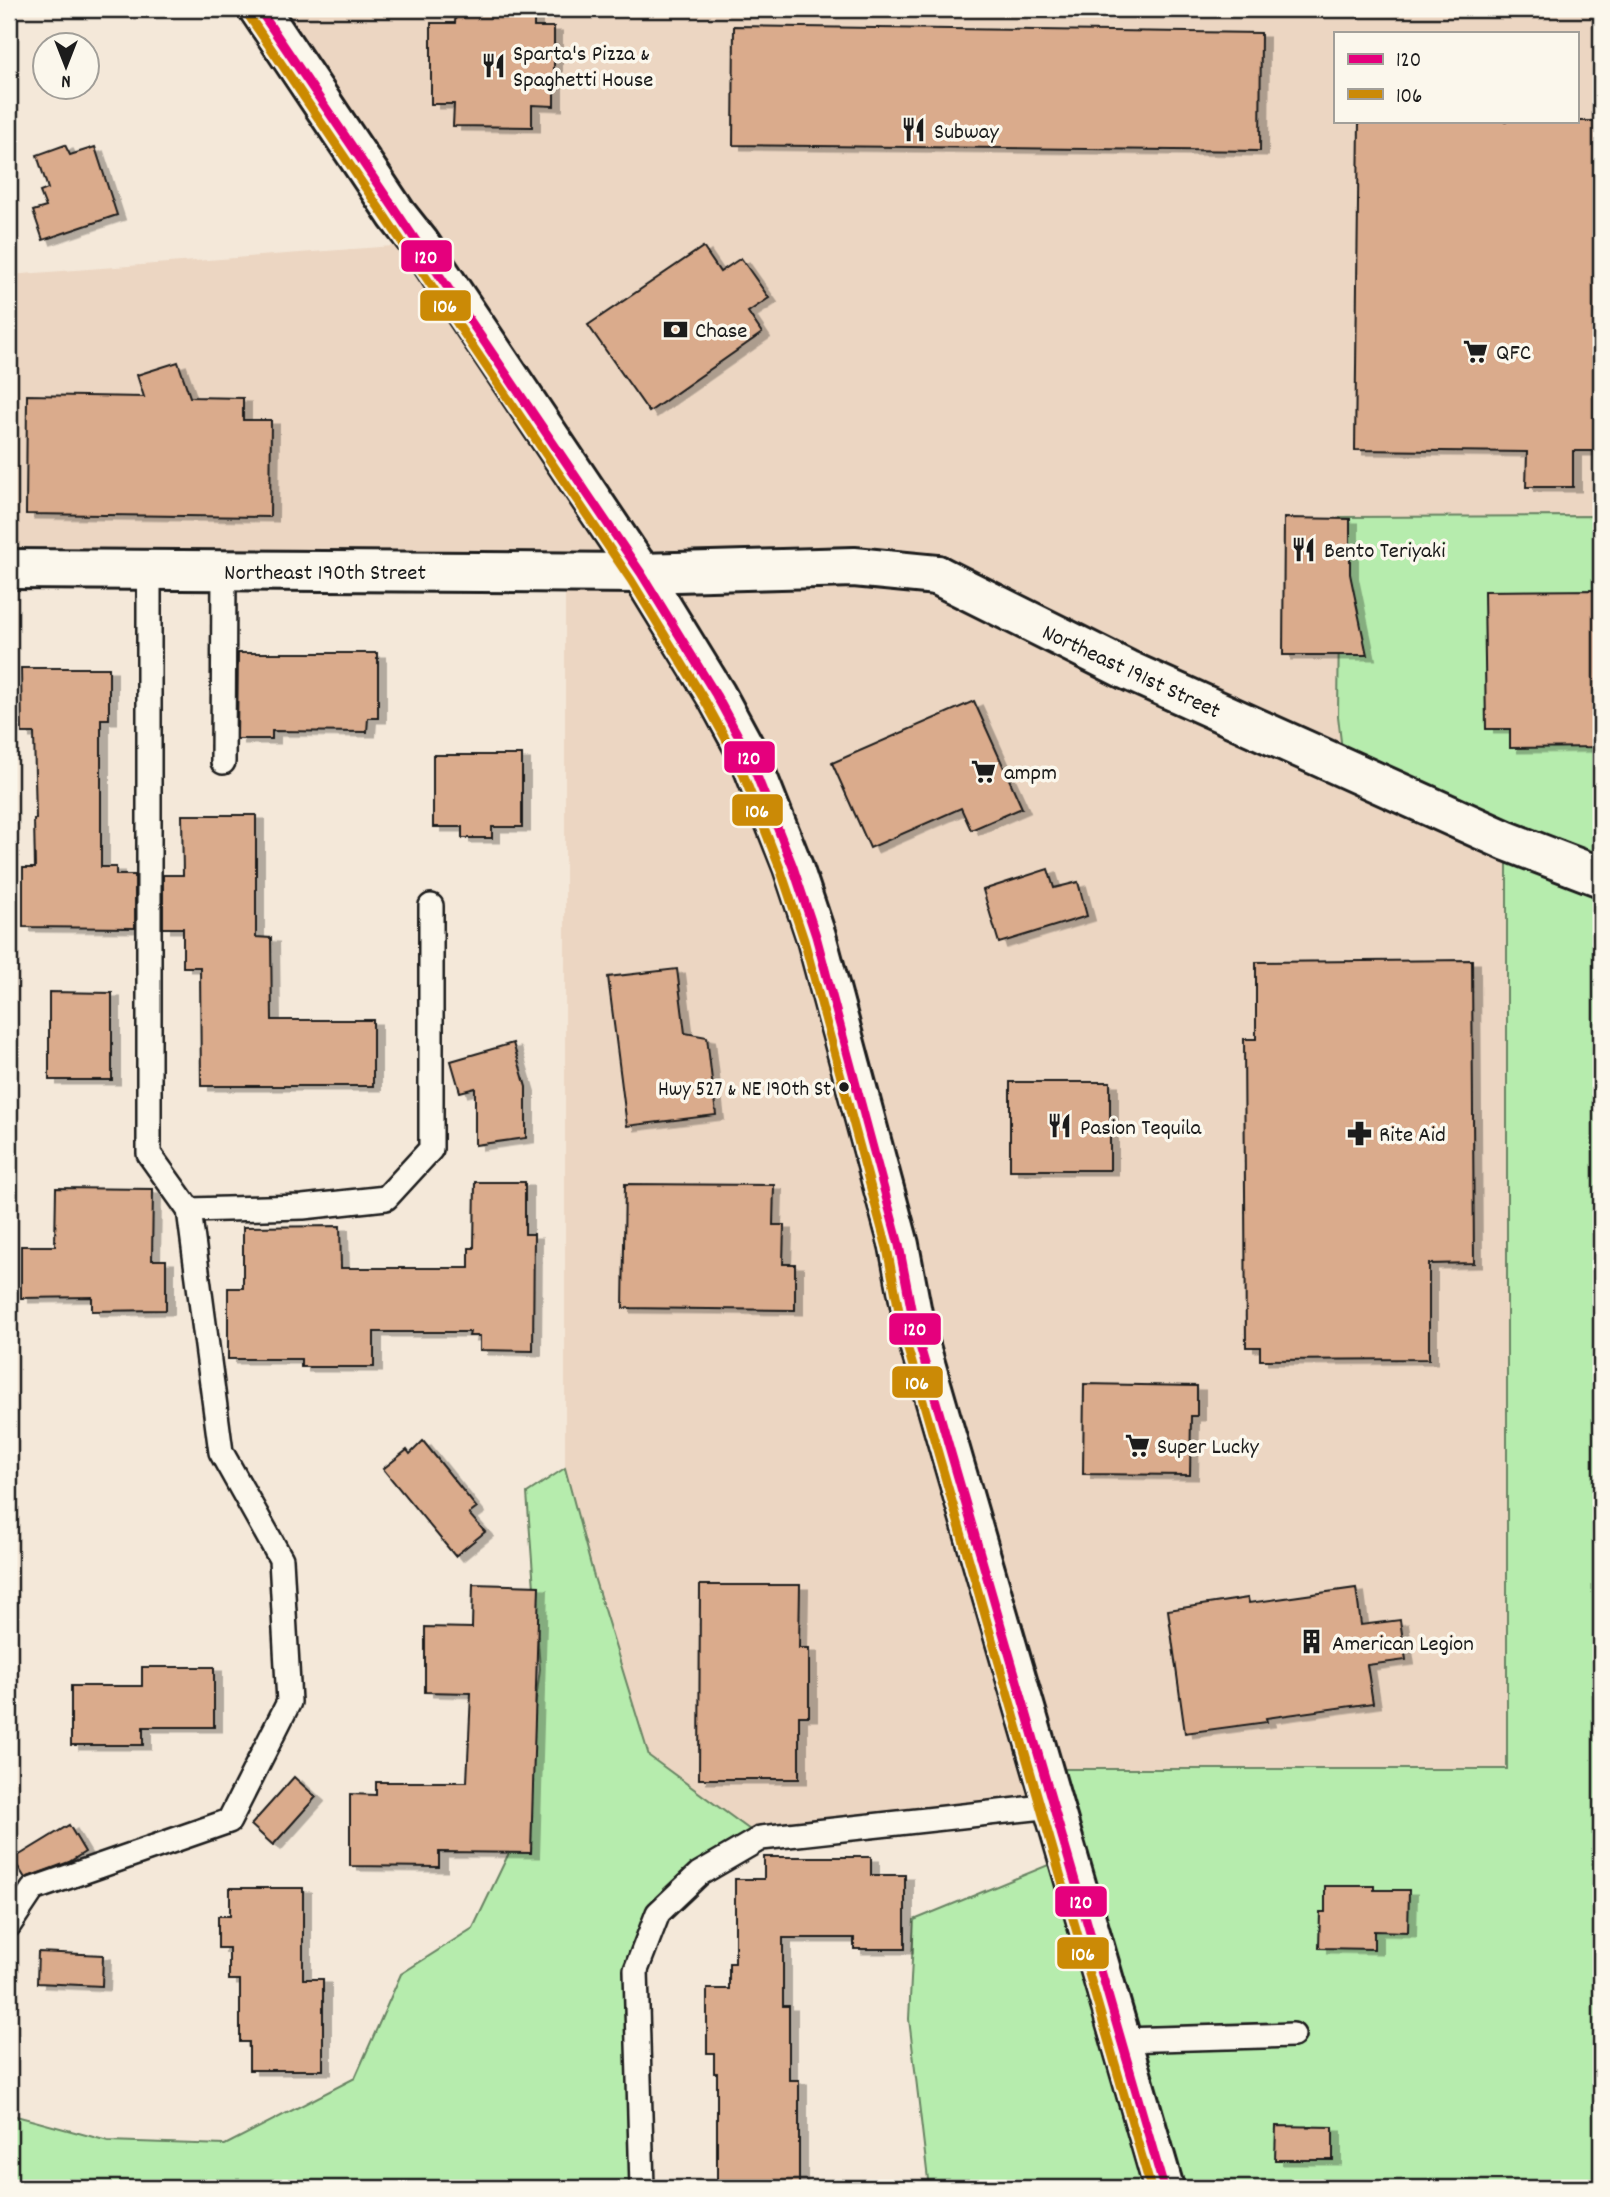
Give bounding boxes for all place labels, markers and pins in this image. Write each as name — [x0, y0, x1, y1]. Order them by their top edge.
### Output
place label: Sparta's Pizza & Spaghetti House — [513, 39, 653, 98]
restaurant icon: Sparta's Pizza & Spaghetti House — [479, 51, 507, 79]
restaurant icon: Subway — [900, 116, 928, 144]
place label: Subway — [934, 117, 1000, 150]
bank icon: Chase — [661, 315, 689, 343]
place label: Chase — [695, 316, 748, 349]
supermarket icon: QFC — [1462, 337, 1490, 365]
place label: QFC — [1496, 338, 1531, 371]
restaurant icon: Bento Teriyaki — [1290, 535, 1318, 563]
place label: Bento Teriyaki — [1324, 536, 1445, 569]
supermarket icon: ampm — [970, 757, 998, 785]
place label: ampm — [1004, 758, 1057, 791]
place label: Hwy 527 & NE 190th St — [658, 1076, 831, 1106]
marker: Hwy 527 & NE 190th St — [837, 1080, 851, 1094]
restaurant icon: Pasion Tequila — [1046, 1112, 1074, 1140]
place label: Pasion Tequila — [1080, 1113, 1202, 1146]
pharmacy icon: Rite Aid — [1345, 1119, 1373, 1147]
place label: Rite Aid — [1379, 1120, 1446, 1153]
supermarket icon: Super Lucky — [1123, 1431, 1151, 1459]
place label: Super Lucky — [1157, 1432, 1260, 1465]
building icon: American Legion — [1298, 1628, 1326, 1656]
place label: American Legion — [1332, 1629, 1474, 1662]

